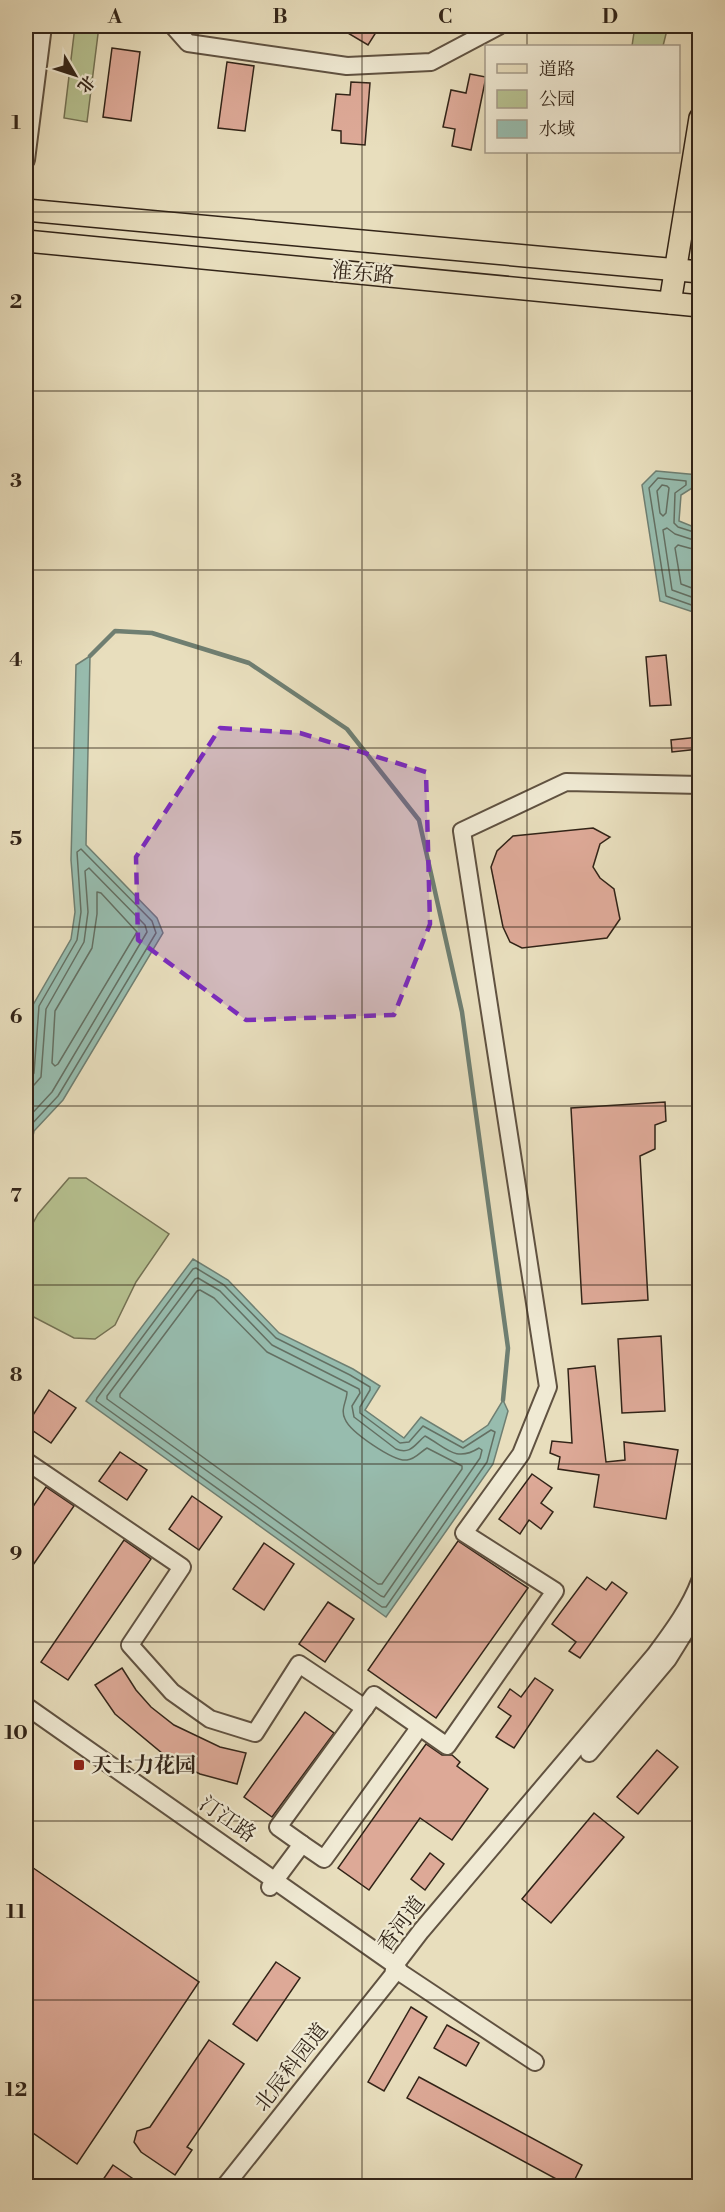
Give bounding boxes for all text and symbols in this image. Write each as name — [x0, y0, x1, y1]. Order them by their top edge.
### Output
text: A — [107, 5, 123, 30]
text: B — [272, 5, 288, 30]
text: C — [438, 5, 452, 30]
text: D — [602, 5, 618, 30]
north arrow — [45, 45, 105, 105]
legend — [485, 45, 680, 153]
text: 道路 — [539, 58, 575, 81]
text: 北 — [73, 71, 99, 96]
text: 公园 — [539, 88, 575, 111]
text: 1 — [11, 111, 21, 136]
text: 水域 — [539, 118, 575, 141]
street label: 淮东路 — [330, 258, 395, 290]
text: 2 — [10, 290, 22, 315]
text: 3 — [10, 469, 22, 494]
text: 4 — [9, 648, 23, 673]
text: 5 — [10, 827, 22, 852]
text: 6 — [10, 1005, 23, 1030]
text: 7 — [10, 1184, 22, 1209]
text: 8 — [10, 1363, 23, 1388]
text: 9 — [10, 1542, 22, 1567]
text: 10 — [4, 1721, 28, 1746]
place label: 天士力花园 — [91, 1753, 196, 1779]
marker: 天士力花园 — [72, 1758, 86, 1772]
street label: 汀江路 — [194, 1791, 261, 1849]
street label: 香河道 — [372, 1892, 431, 1958]
text: 11 — [6, 1900, 26, 1925]
street label: 北辰科园道 — [249, 2018, 334, 2117]
text: 12 — [5, 2078, 27, 2103]

